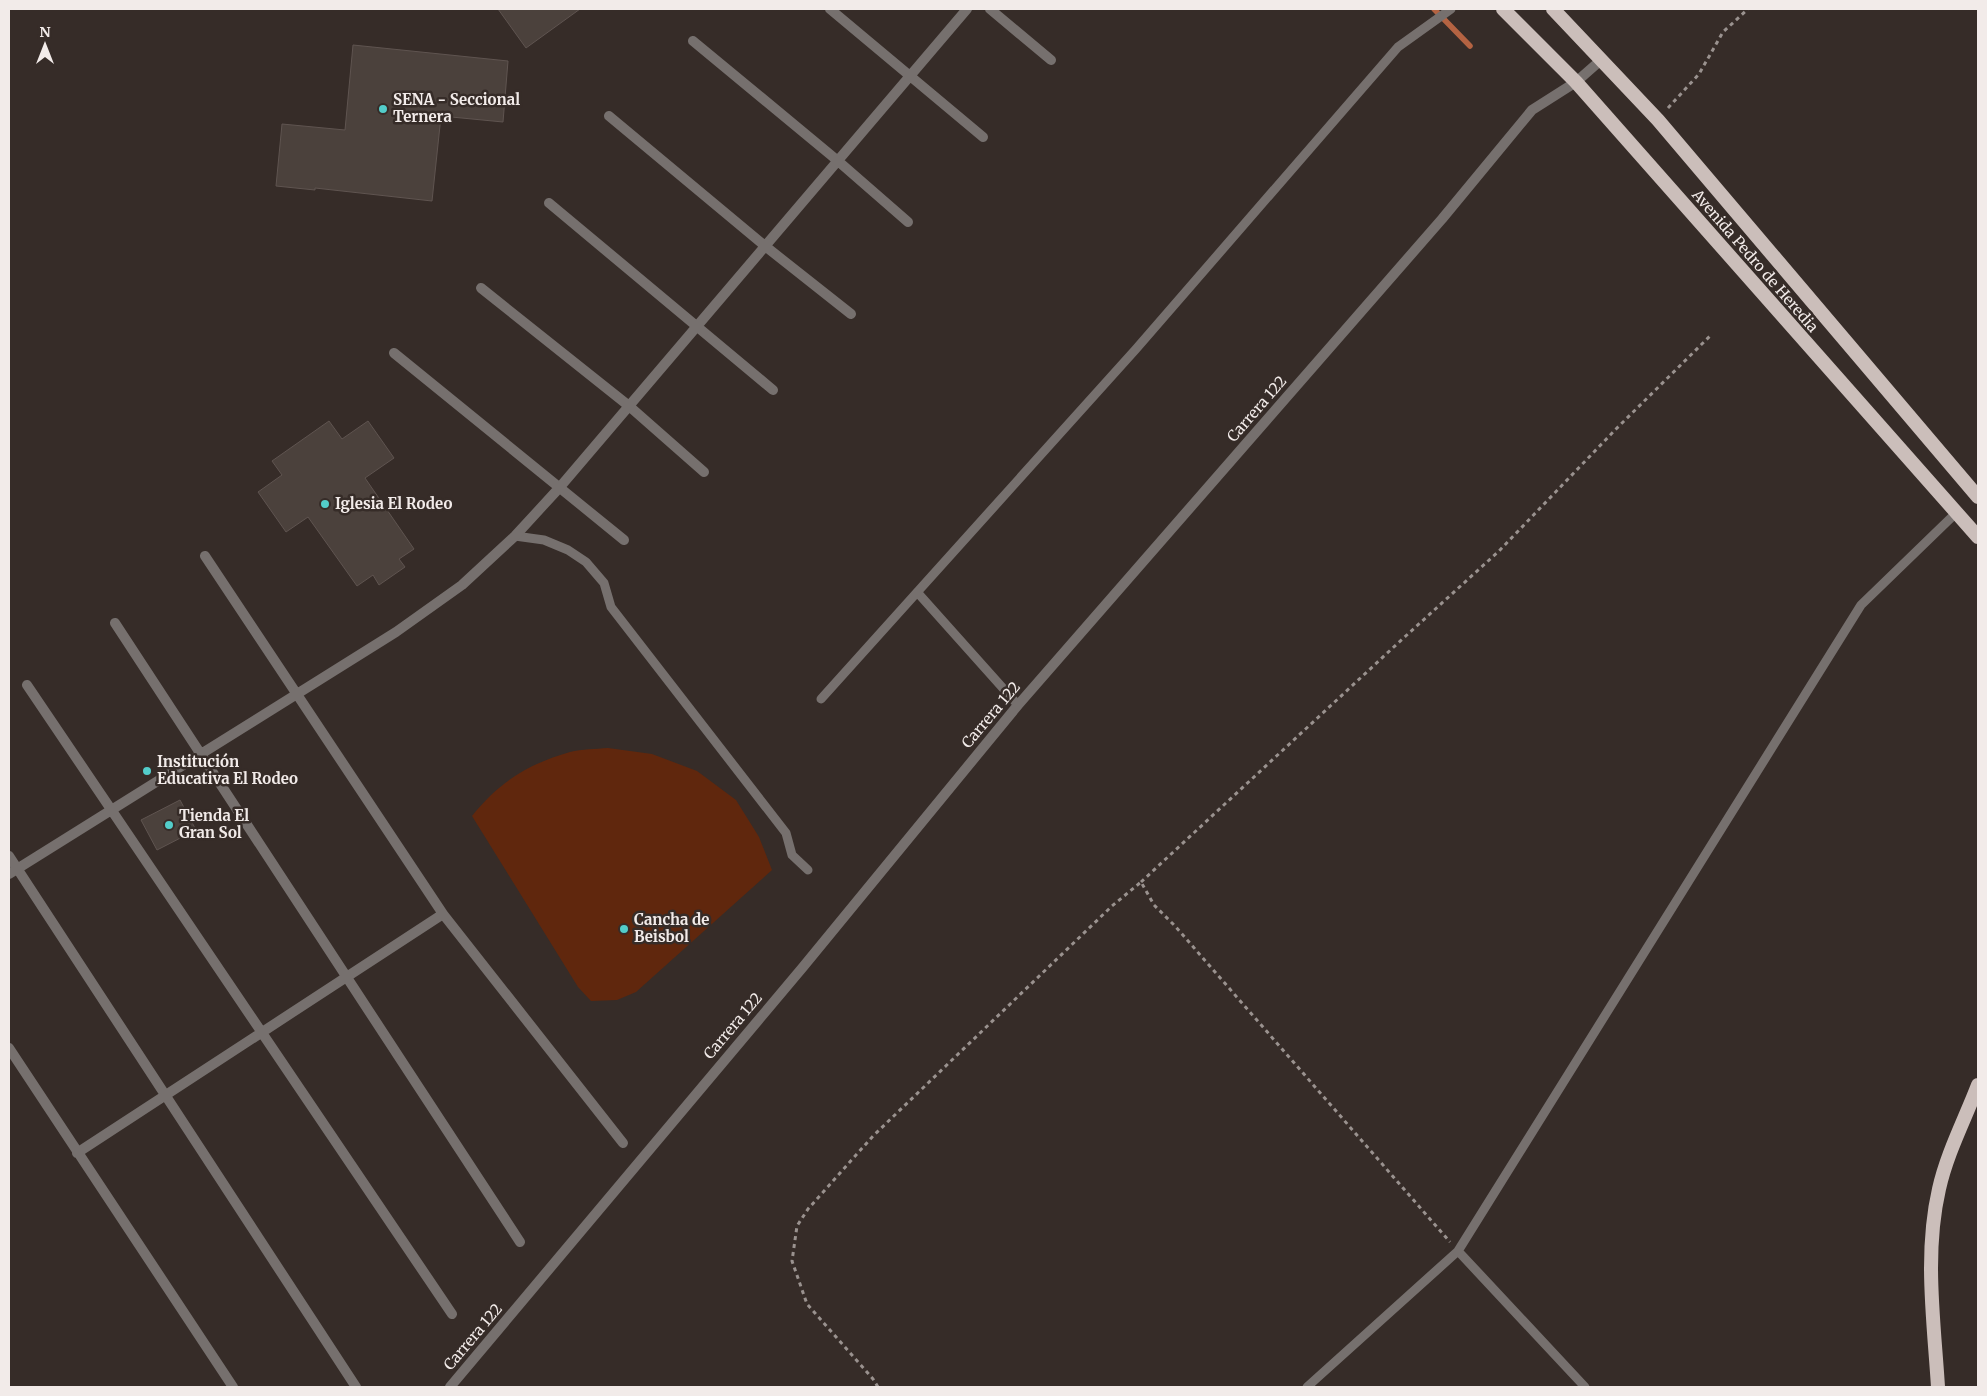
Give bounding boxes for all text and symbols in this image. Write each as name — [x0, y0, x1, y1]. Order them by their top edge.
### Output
north arrow — [20, 20, 70, 70]
text: N — [39, 23, 51, 41]
place label: SENA - Seccional Ternera — [393, 90, 520, 126]
marker: SENA - Seccional Ternera — [377, 103, 389, 115]
street label: Avenida Pedro de Heredia — [1687, 185, 1823, 336]
street label: Carrera 122 — [1223, 372, 1291, 446]
place label: Iglesia El Rodeo — [335, 494, 452, 513]
marker: Iglesia El Rodeo — [319, 498, 331, 510]
street label: Carrera 122 — [957, 677, 1024, 752]
place label: Institución Educativa El Rodeo — [157, 752, 298, 788]
marker: Institución Educativa El Rodeo — [141, 765, 153, 777]
place label: Tienda El Gran Sol — [179, 806, 249, 842]
marker: Tienda El Gran Sol — [163, 819, 175, 831]
place label: Cancha de Beisbol — [634, 910, 709, 946]
marker: Cancha de Beisbol — [618, 923, 630, 935]
street label: Carrera 122 — [699, 988, 766, 1063]
street label: Carrera 122 — [439, 1299, 506, 1374]

